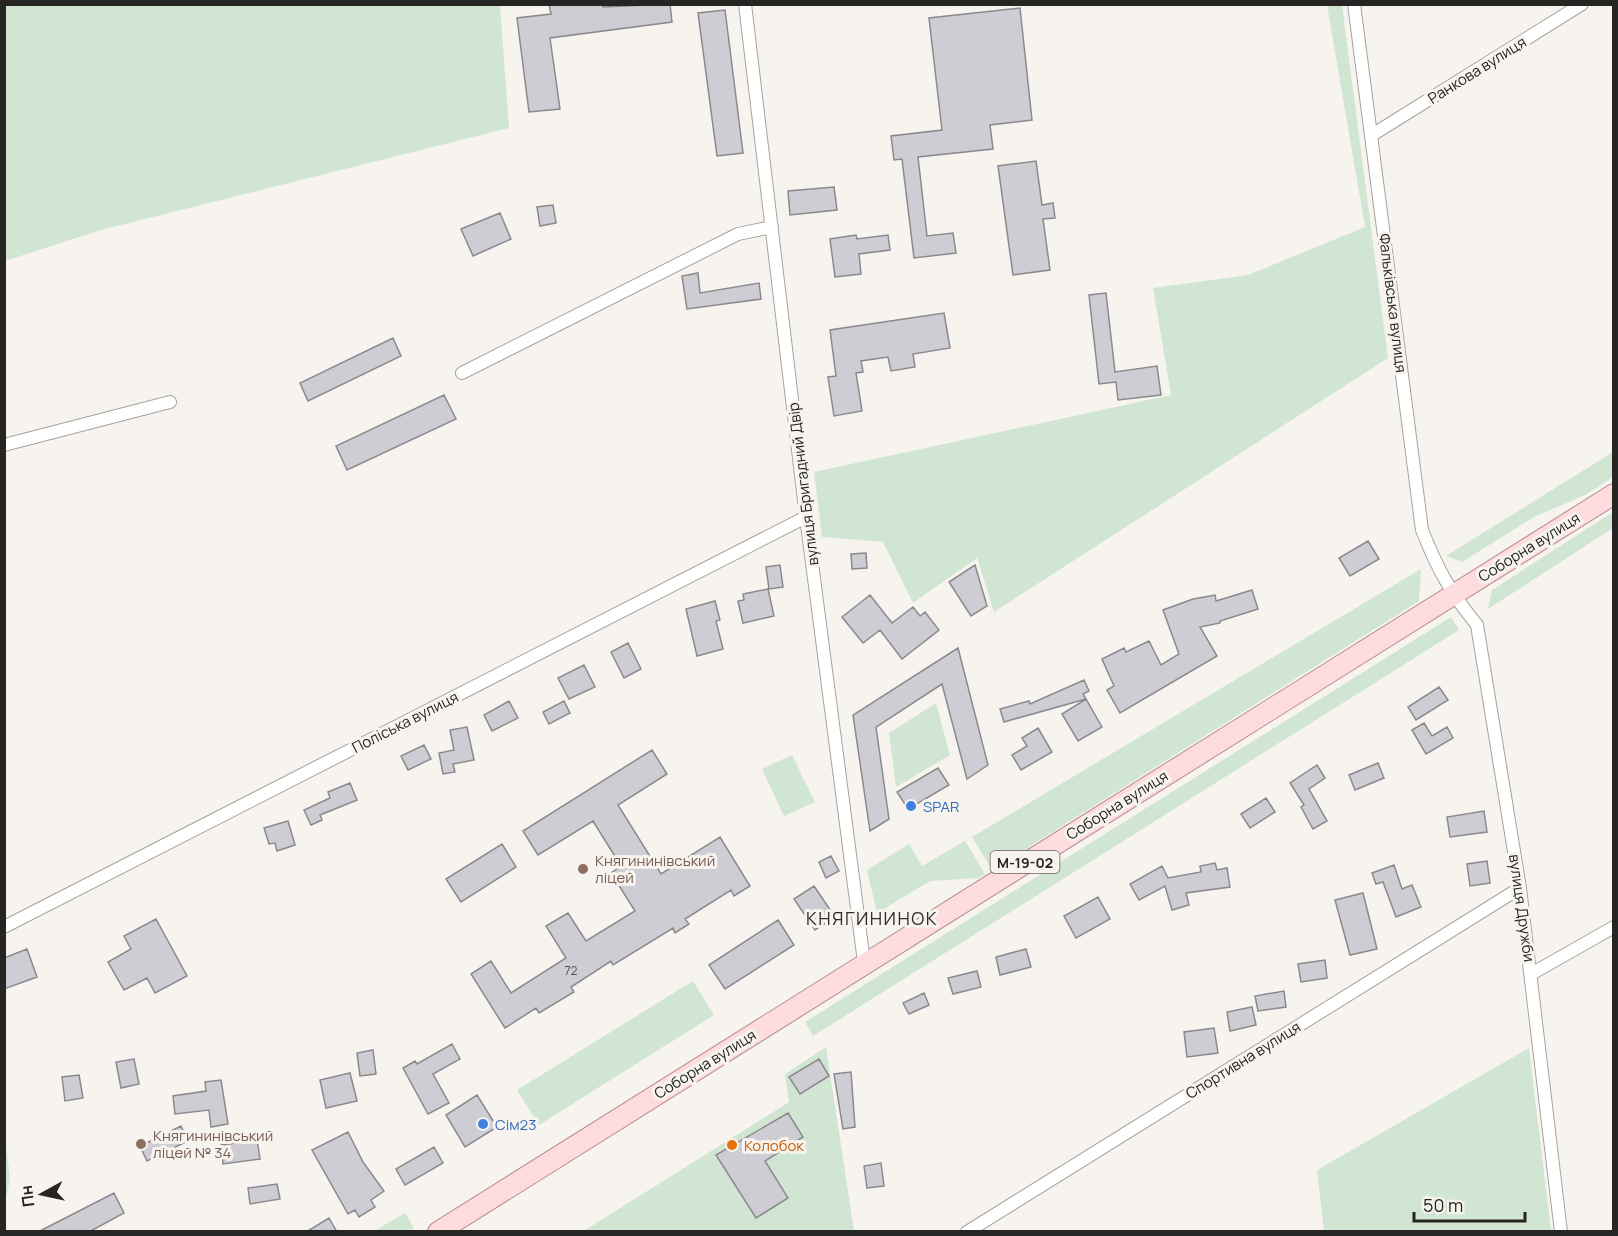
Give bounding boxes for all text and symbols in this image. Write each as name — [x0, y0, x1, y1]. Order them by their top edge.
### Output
street label: Ранкова вулиця — [1424, 31, 1530, 109]
street label: Фальківська вулиця — [1374, 232, 1412, 374]
street label: вулиця Бригадний Двір — [783, 401, 823, 567]
street label: Соборна вулиця — [1474, 507, 1584, 587]
street label: Поліська вулиця — [348, 686, 462, 758]
street label: Соборна вулиця — [1062, 765, 1172, 845]
place label: SPAR — [923, 796, 960, 817]
marker: SPAR — [904, 799, 918, 813]
place label: Княгининівський ліцей — [595, 850, 715, 888]
road number: М-19-02 — [990, 851, 1060, 873]
street label: вулиця Дружби — [1504, 853, 1540, 963]
marker: Княгининівський ліцей — [576, 862, 590, 876]
district label: КНЯГИНИНОК — [806, 906, 938, 930]
house number: 72 — [565, 962, 578, 979]
street label: Спортивна вулиця — [1182, 1016, 1304, 1104]
street label: Соборна вулиця — [650, 1024, 760, 1104]
place label: Сім23 — [495, 1114, 536, 1135]
marker: Сім23 — [476, 1117, 490, 1131]
place label: Княгининівський ліцей № 34 — [153, 1125, 273, 1163]
place label: Колобок — [744, 1135, 804, 1156]
marker: Княгининівський ліцей № 34 — [134, 1137, 148, 1151]
marker: Колобок — [725, 1138, 739, 1152]
north arrow — [12, 1164, 72, 1224]
text: Пн — [15, 1184, 40, 1208]
scale bar — [1414, 1185, 1525, 1223]
text: 50 m — [1423, 1193, 1463, 1217]

